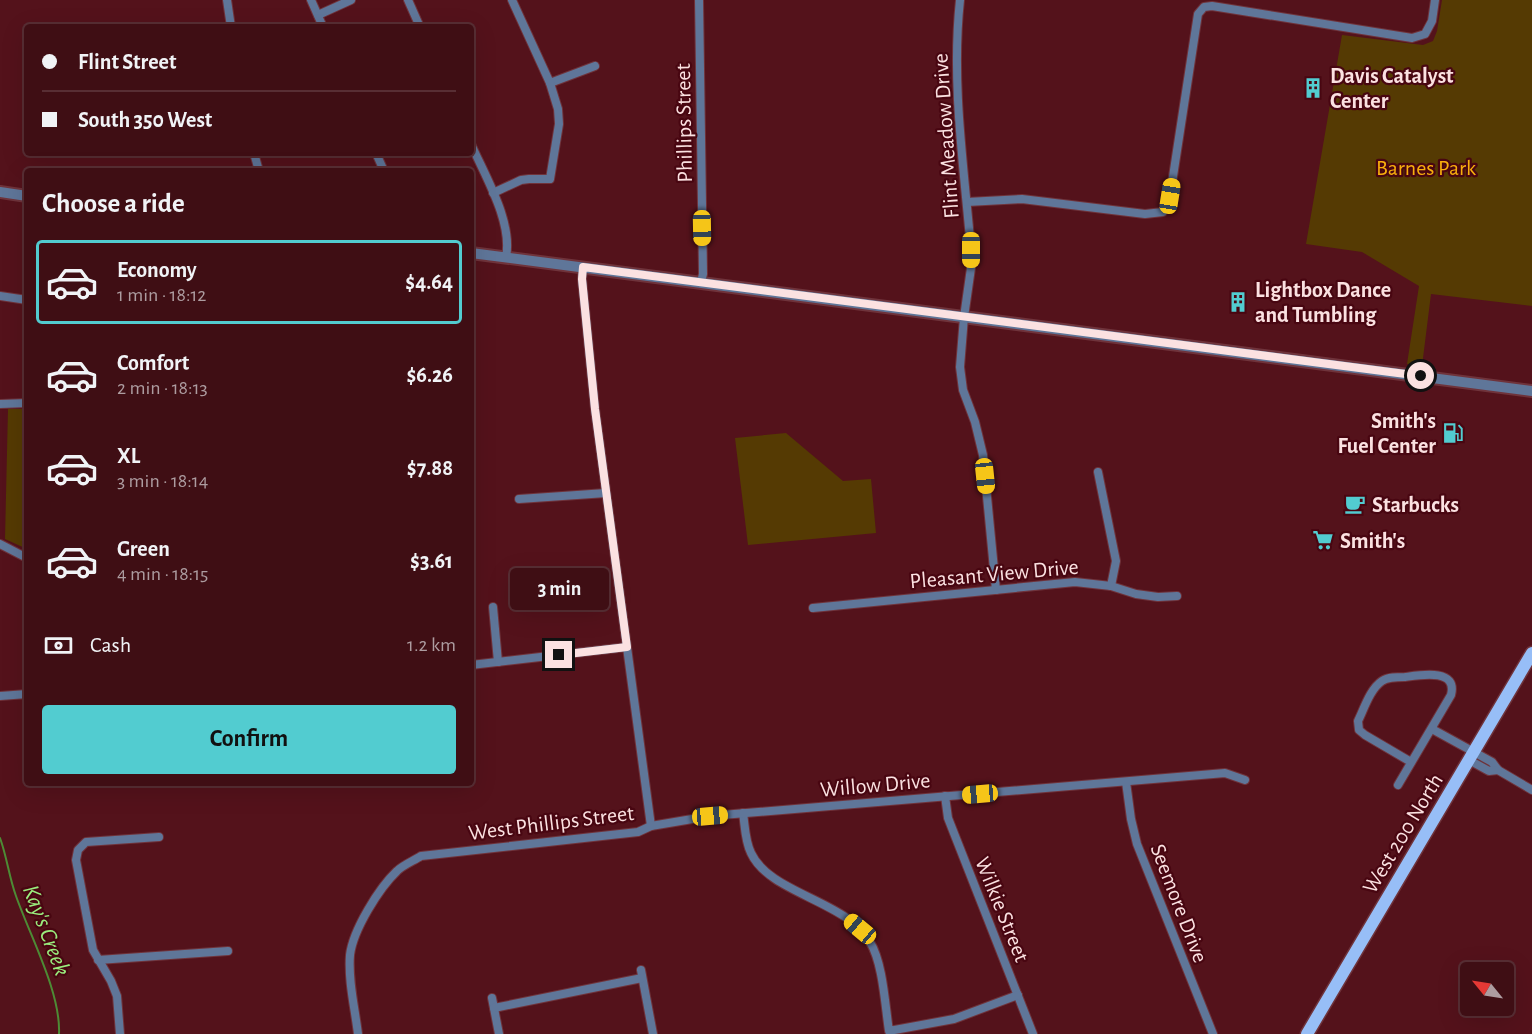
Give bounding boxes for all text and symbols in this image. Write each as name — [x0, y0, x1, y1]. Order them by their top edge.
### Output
text: Flint Street — [78, 51, 176, 73]
street label: Flint Meadow Drive — [929, 53, 963, 219]
street label: Phillips Street — [672, 63, 696, 183]
place label: Davis Catalyst Center — [1330, 65, 1454, 112]
building icon: Davis Catalyst Center — [1301, 76, 1325, 100]
text: South 350 West — [78, 109, 212, 131]
park label: Barnes Park — [1376, 157, 1476, 179]
car — [1158, 177, 1182, 215]
text: Choose a ride — [42, 190, 185, 217]
car — [693, 210, 711, 246]
car — [962, 232, 980, 268]
icon: car — [45, 255, 99, 309]
text: Economy — [117, 259, 197, 281]
text: $4.64 — [405, 271, 453, 293]
place label: Lightbox Dance and Tumbling — [1255, 279, 1391, 326]
text: 1 min · 18:12 — [117, 285, 206, 305]
building icon: Lightbox Dance and Tumbling — [1226, 290, 1250, 314]
icon: car — [45, 348, 99, 402]
text: Comfort — [117, 352, 189, 374]
route start — [1407, 362, 1434, 389]
text: $6.26 — [406, 364, 453, 386]
text: 2 min · 18:13 — [117, 378, 208, 398]
place label: Smith's Fuel Center — [1337, 410, 1436, 457]
fuel station icon: Smith's Fuel Center — [1441, 421, 1465, 445]
icon: car — [45, 441, 99, 495]
text: XL — [117, 445, 140, 467]
text: $7.88 — [407, 457, 453, 479]
car — [974, 457, 996, 495]
text: 3 min · 18:14 — [117, 471, 208, 491]
cafe icon: Starbucks — [1343, 492, 1367, 516]
place label: Starbucks — [1372, 494, 1459, 516]
supermarket icon: Smith's — [1311, 528, 1335, 552]
place label: Smith's — [1340, 530, 1405, 552]
icon: car — [45, 534, 99, 588]
text: Green — [117, 538, 170, 560]
text: $3.61 — [410, 550, 453, 572]
street label: Pleasant View Drive — [909, 556, 1079, 592]
text: 4 min · 18:15 — [117, 564, 208, 584]
callout: 3 min — [510, 568, 608, 610]
text: 3 min — [538, 579, 581, 599]
icon: cash — [42, 629, 75, 662]
text: Cash — [90, 634, 131, 656]
text: 1.2 km — [407, 635, 456, 655]
route end — [545, 641, 572, 668]
button: Confirm — [42, 705, 456, 774]
street label: Willow Drive — [819, 769, 931, 801]
street label: West 200 North — [1359, 770, 1447, 897]
car — [961, 783, 999, 805]
street label: West Phillips Street — [467, 802, 635, 844]
car — [691, 805, 729, 827]
street label: Seemore Drive — [1146, 841, 1212, 966]
street label: Wilkie Street — [971, 854, 1033, 965]
water label: Kay's Creek — [18, 882, 74, 979]
car — [840, 911, 880, 947]
north arrow — [1460, 962, 1514, 1016]
map controls — [1460, 962, 1514, 1016]

